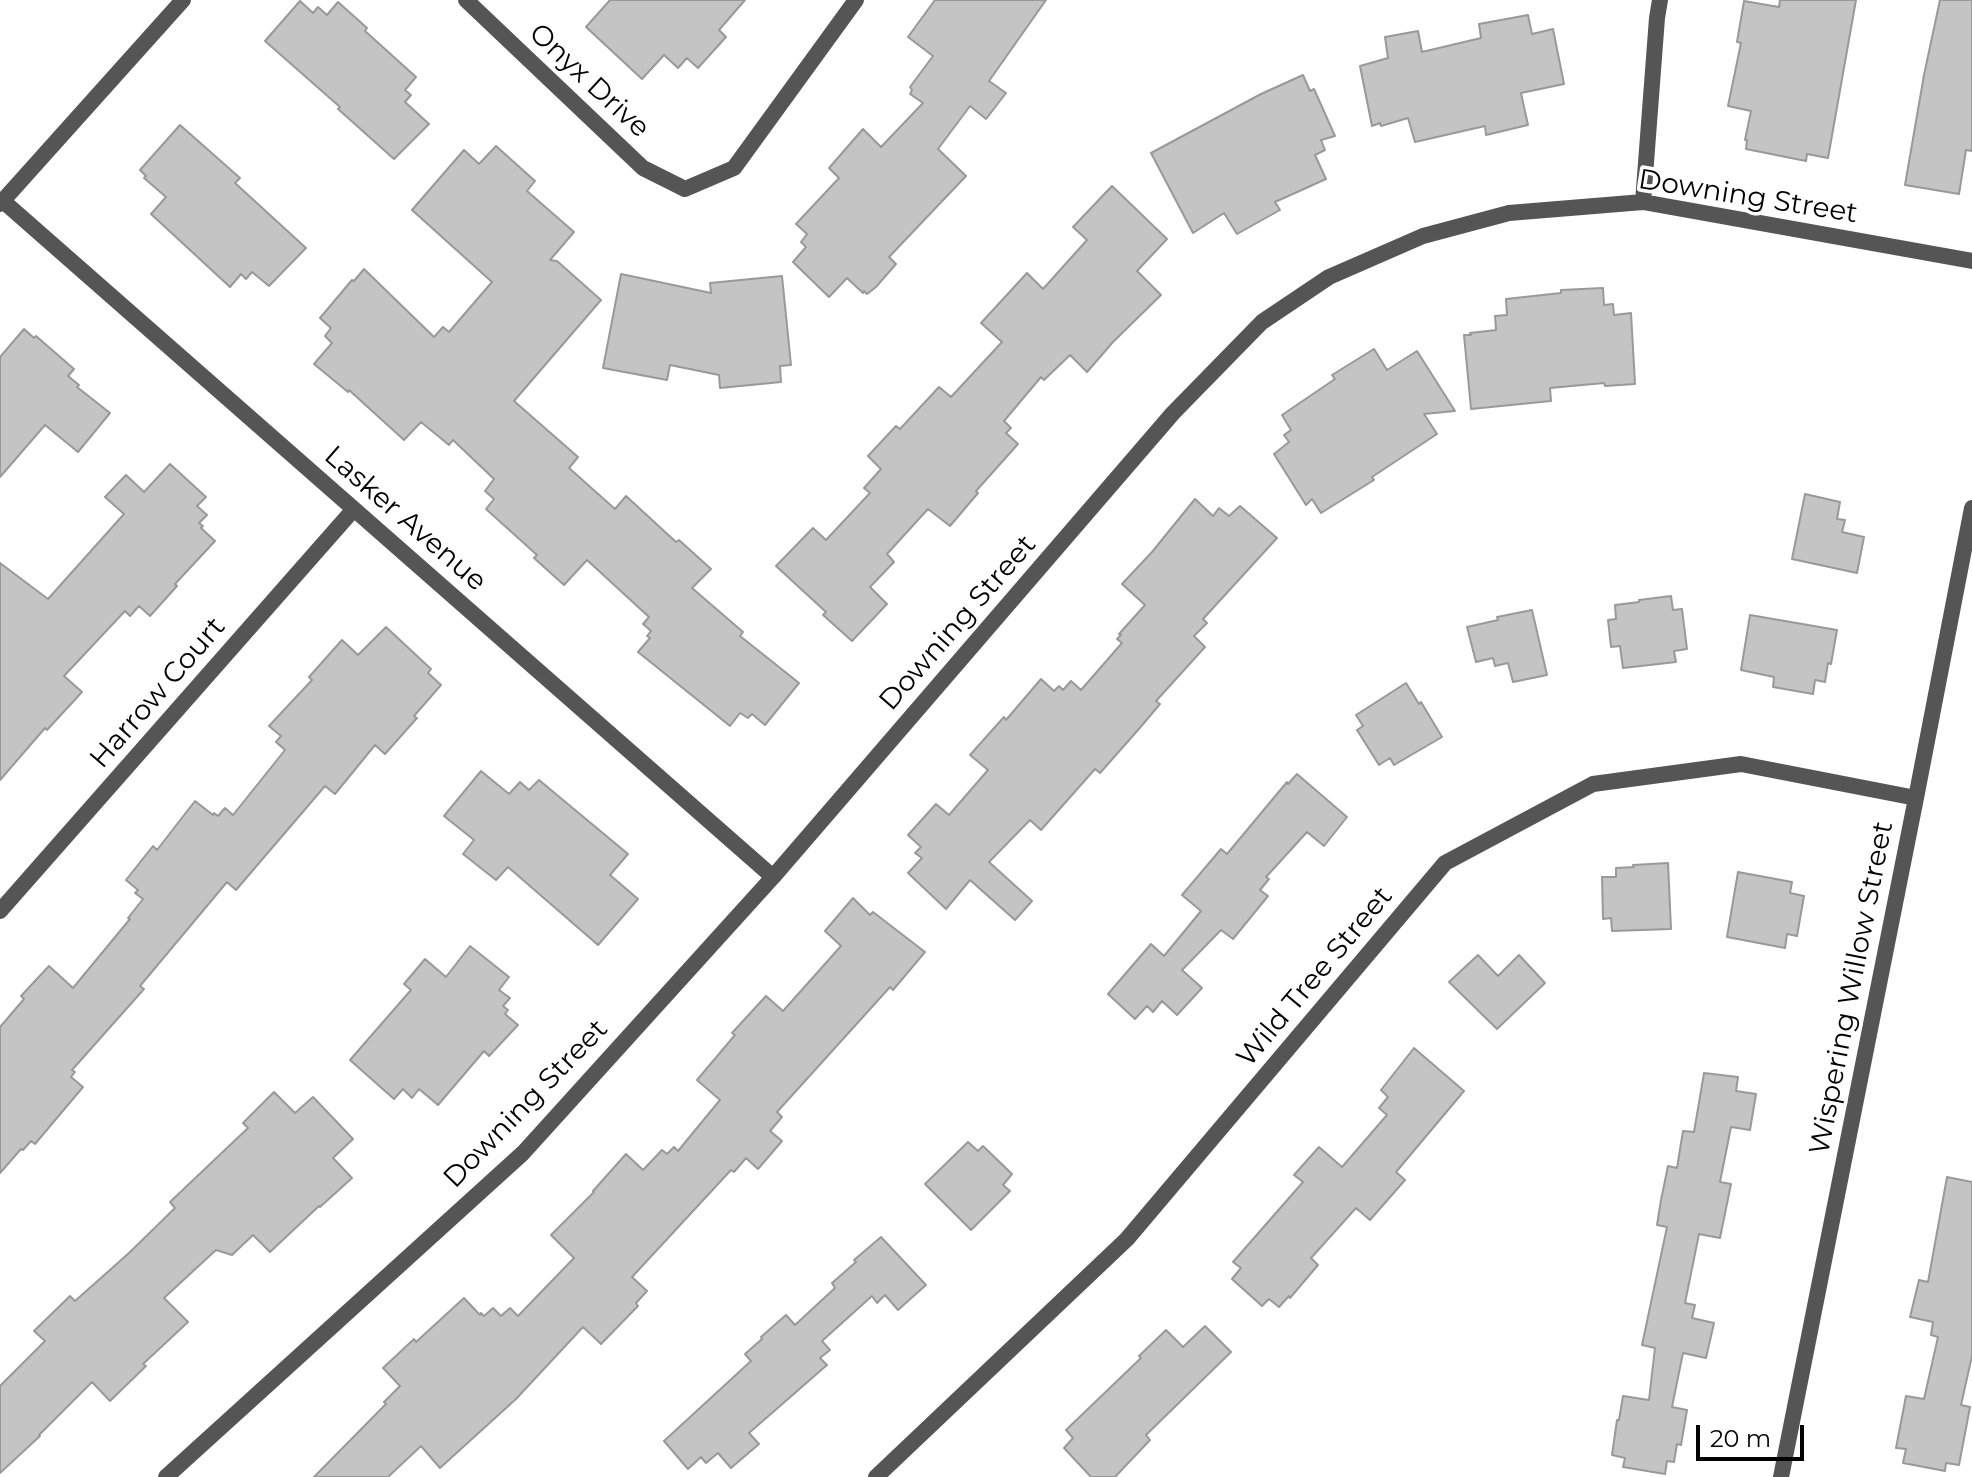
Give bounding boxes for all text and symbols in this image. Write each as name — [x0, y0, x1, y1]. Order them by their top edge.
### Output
street label: Onyx Drive — [522, 17, 656, 145]
street label: Downing Street — [1636, 163, 1860, 231]
street label: Lasker Avenue — [317, 439, 493, 599]
street label: Downing Street — [873, 528, 1043, 718]
street label: Harrow Court — [83, 611, 233, 775]
street label: Wispering Willow Street — [1803, 819, 1901, 1157]
street label: Wild Tree Street — [1230, 880, 1400, 1074]
street label: Downing Street — [437, 1013, 615, 1195]
scale bar — [1700, 1409, 1808, 1459]
text: 20 m — [1710, 1424, 1771, 1453]

